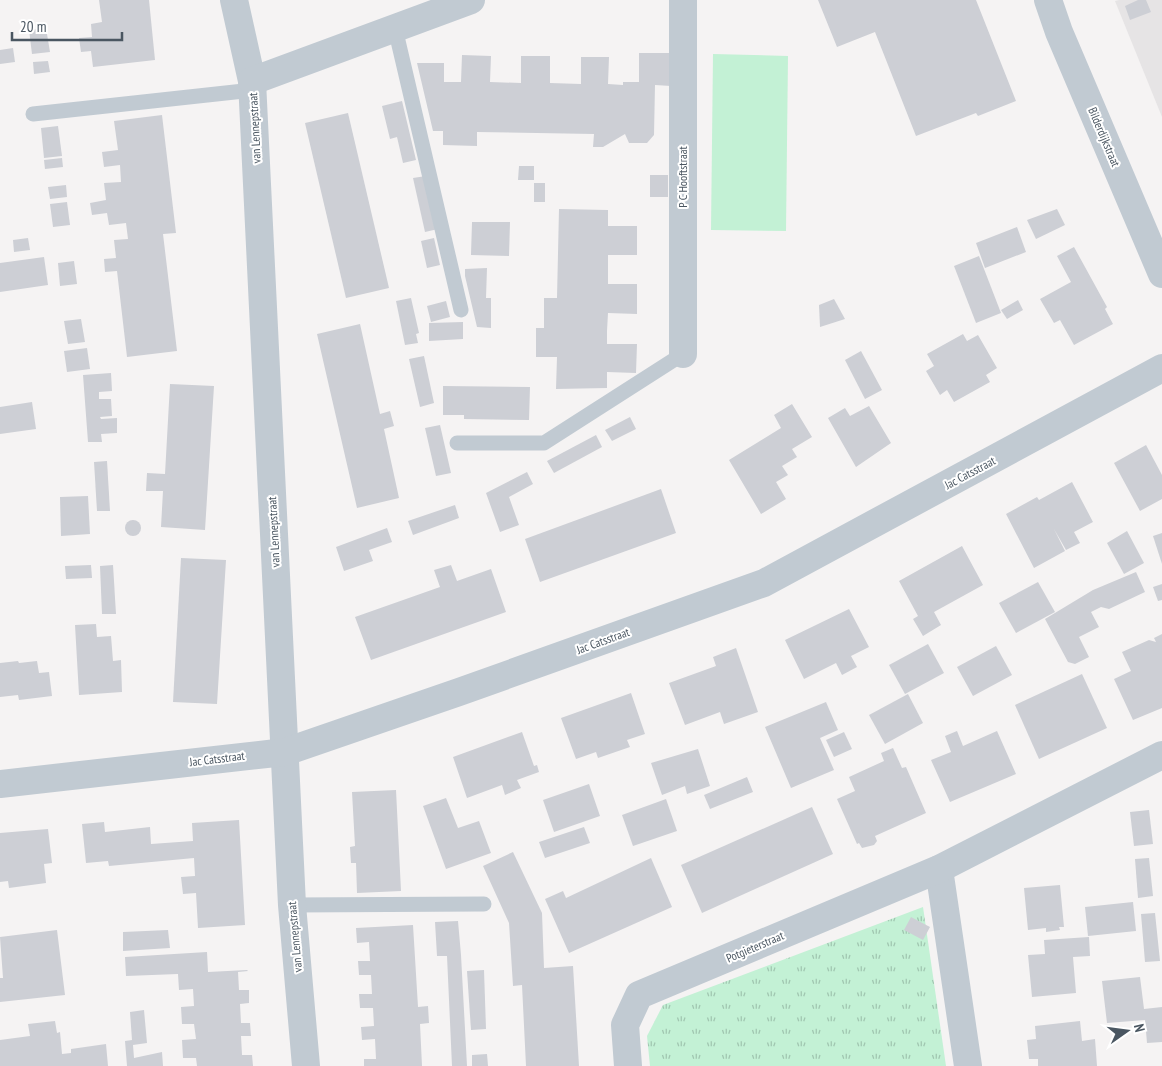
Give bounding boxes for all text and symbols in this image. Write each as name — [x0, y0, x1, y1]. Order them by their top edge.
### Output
scale bar — [12, 10, 122, 42]
text: 20 m — [20, 17, 46, 36]
street label: van Lennepstraat — [245, 92, 264, 164]
street label: Bilderdijkstraat — [1085, 105, 1124, 169]
street label: P C Hooftstraat — [675, 145, 690, 208]
street label: Jac Catsstraat — [941, 453, 998, 493]
street label: van Lennepstraat — [264, 496, 283, 568]
street label: Jac Catsstraat — [573, 624, 632, 657]
street label: Jac Catsstraat — [188, 748, 246, 769]
street label: van Lennepstraat — [284, 900, 305, 973]
street label: Potgieterstraat — [724, 927, 787, 965]
north arrow — [1102, 1006, 1152, 1056]
text: N — [1130, 1022, 1149, 1034]

